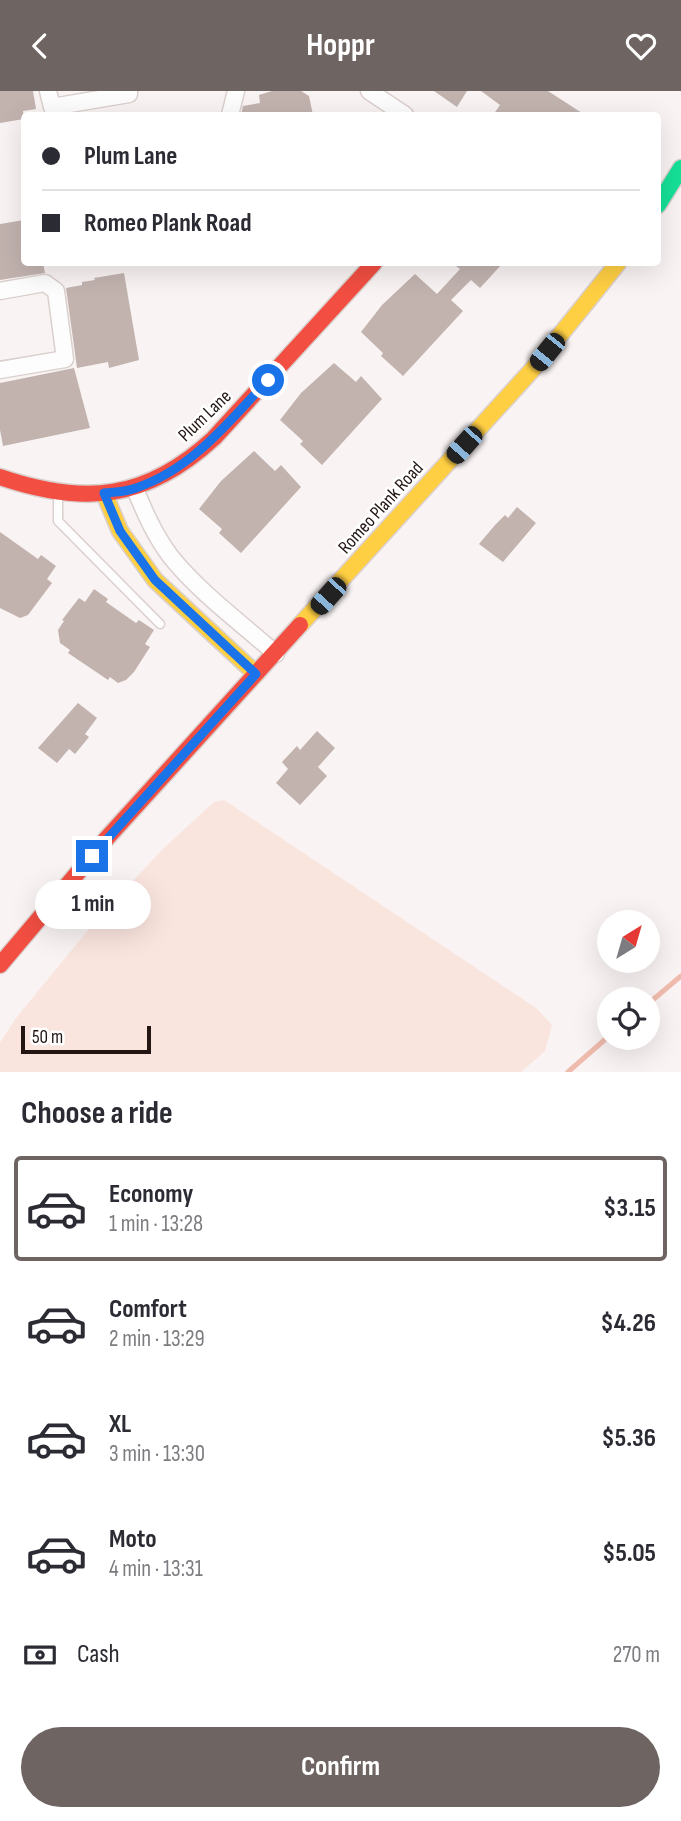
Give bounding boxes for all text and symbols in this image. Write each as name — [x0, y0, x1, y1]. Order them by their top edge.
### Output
text: Hoppr — [306, 26, 375, 65]
icon: back — [21, 27, 59, 65]
icon: heart — [622, 27, 660, 65]
text: Plum Lane — [84, 141, 177, 172]
text: Romeo Plank Road — [84, 208, 252, 239]
car — [526, 329, 569, 375]
route start — [252, 364, 284, 396]
street label: Plum Lane — [174, 385, 236, 447]
car — [443, 422, 486, 468]
street label: Romeo Plank Road — [334, 457, 429, 559]
car — [307, 573, 350, 619]
route end — [76, 840, 108, 872]
callout: 1 min — [34, 881, 150, 929]
text: 1 min — [72, 890, 114, 918]
north arrow — [597, 910, 660, 973]
map controls — [597, 910, 660, 1050]
button: locate — [597, 987, 660, 1050]
scale bar — [21, 1023, 150, 1055]
text: 50 m — [32, 1026, 63, 1049]
text: Choose a ride — [21, 1094, 173, 1133]
icon: car — [25, 1177, 88, 1240]
text: Economy — [109, 1179, 193, 1210]
text: $3.15 — [603, 1193, 656, 1224]
text: 1 min · 13:28 — [109, 1210, 203, 1238]
icon: car — [25, 1292, 88, 1355]
text: Comfort — [109, 1294, 187, 1325]
text: $4.26 — [600, 1308, 656, 1339]
text: 2 min · 13:29 — [109, 1325, 205, 1353]
icon: car — [25, 1407, 88, 1470]
text: XL — [109, 1409, 131, 1440]
text: $5.36 — [602, 1423, 656, 1454]
text: 3 min · 13:30 — [109, 1440, 205, 1468]
icon: car — [25, 1522, 88, 1585]
text: Moto — [109, 1524, 157, 1555]
text: $5.05 — [602, 1538, 656, 1569]
text: 4 min · 13:31 — [109, 1555, 203, 1583]
icon: cash — [21, 1636, 59, 1674]
text: Cash — [77, 1639, 120, 1670]
text: 270 m — [613, 1641, 660, 1669]
button: Confirm — [21, 1727, 660, 1807]

